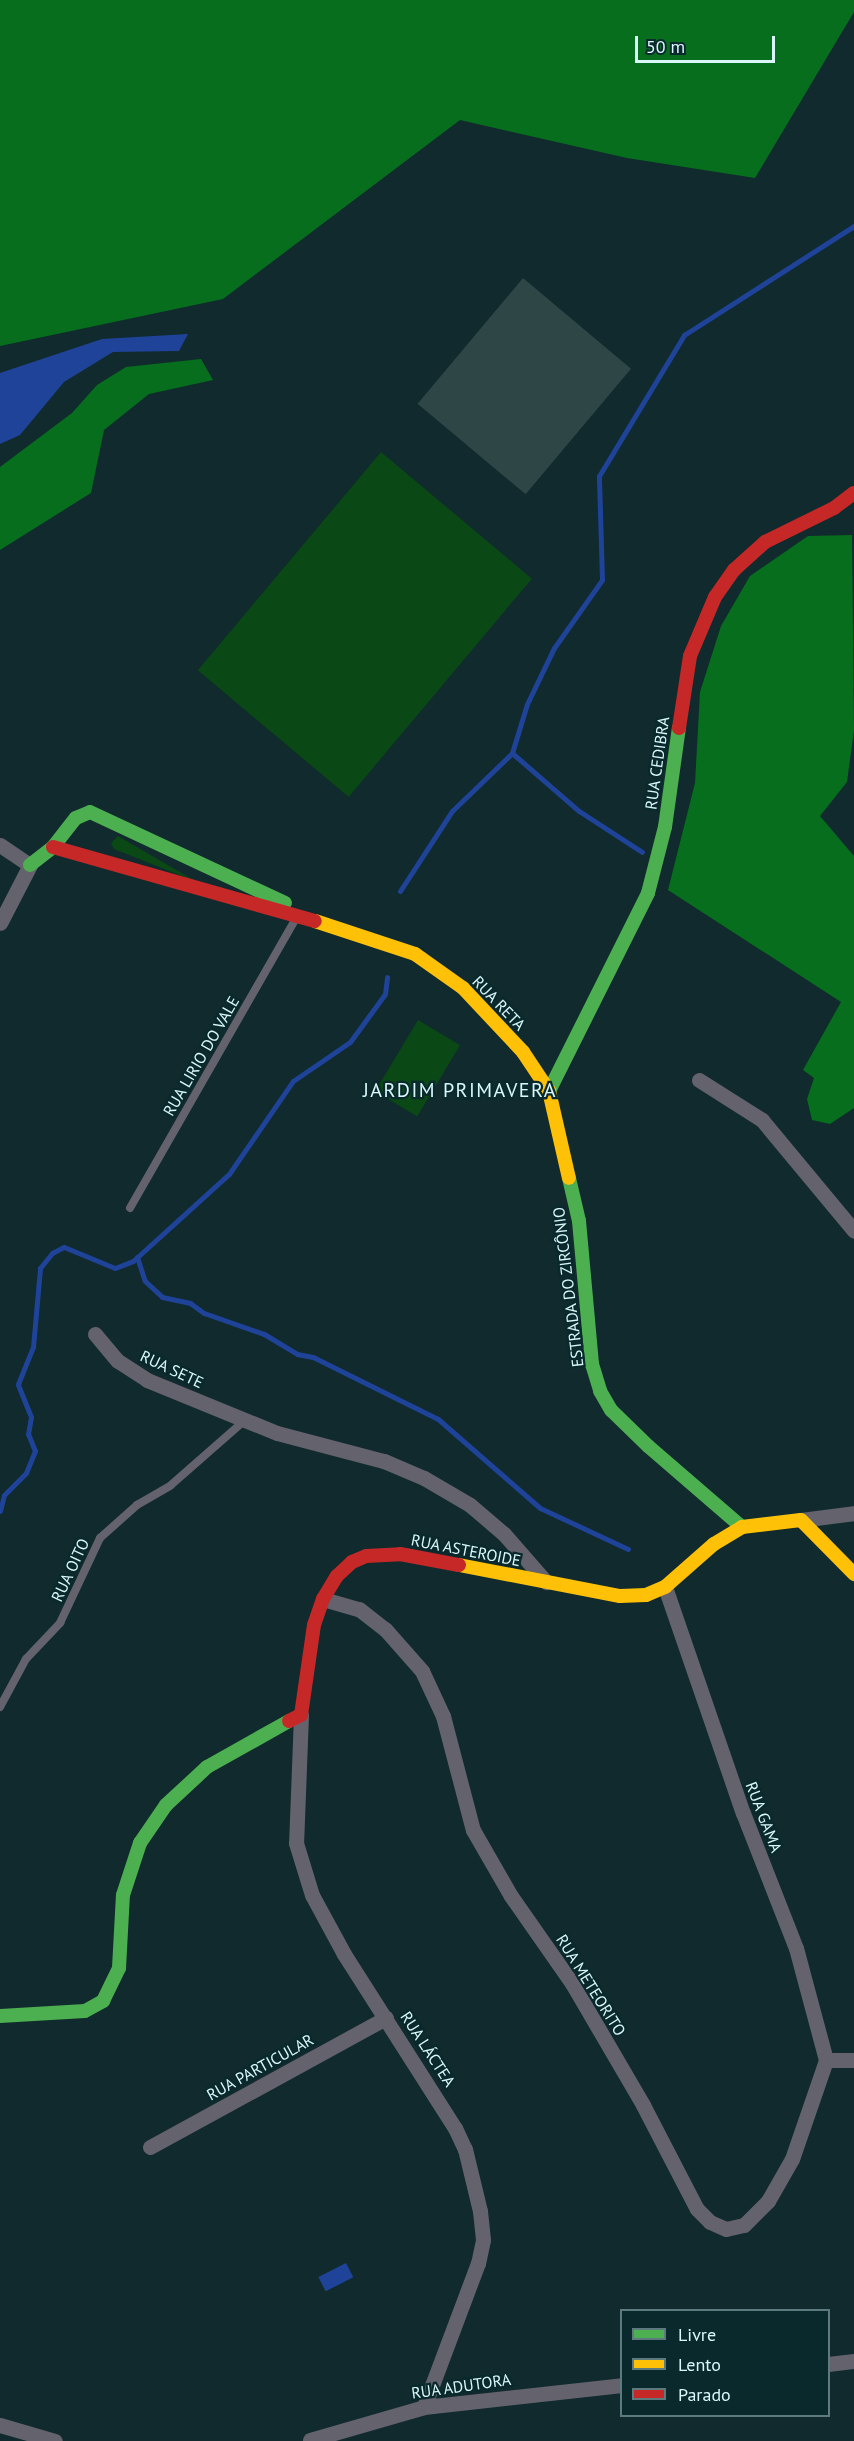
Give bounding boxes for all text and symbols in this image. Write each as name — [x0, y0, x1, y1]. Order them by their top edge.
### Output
scale bar — [638, 24, 778, 62]
text: 50 m — [646, 35, 685, 58]
street label: RUA CEDIBRA — [641, 715, 673, 811]
street label: RUA RETA — [468, 972, 530, 1034]
street label: RUA LIRIO DO VALE — [159, 992, 243, 1120]
district label: JARDIM PRIMAVERA — [363, 1078, 557, 1102]
street label: ESTRADA DO ZIRCÔNIO — [549, 1205, 587, 1369]
street label: RUA SETE — [137, 1346, 207, 1392]
street label: RUA ASTEROIDE — [409, 1530, 523, 1570]
street label: RUA OITO — [47, 1535, 93, 1605]
street label: RUA GAMA — [742, 1779, 786, 1855]
street label: RUA METEORITO — [552, 1931, 630, 2039]
street label: RUA LÁCTEA — [396, 2008, 460, 2090]
street label: RUA PARTICULAR — [203, 2030, 317, 2104]
legend — [620, 2309, 830, 2417]
text: Livre — [678, 2323, 716, 2346]
text: Lento — [678, 2353, 721, 2376]
street label: RUA ADUTORA — [409, 2369, 513, 2403]
text: Parado — [678, 2383, 731, 2406]

